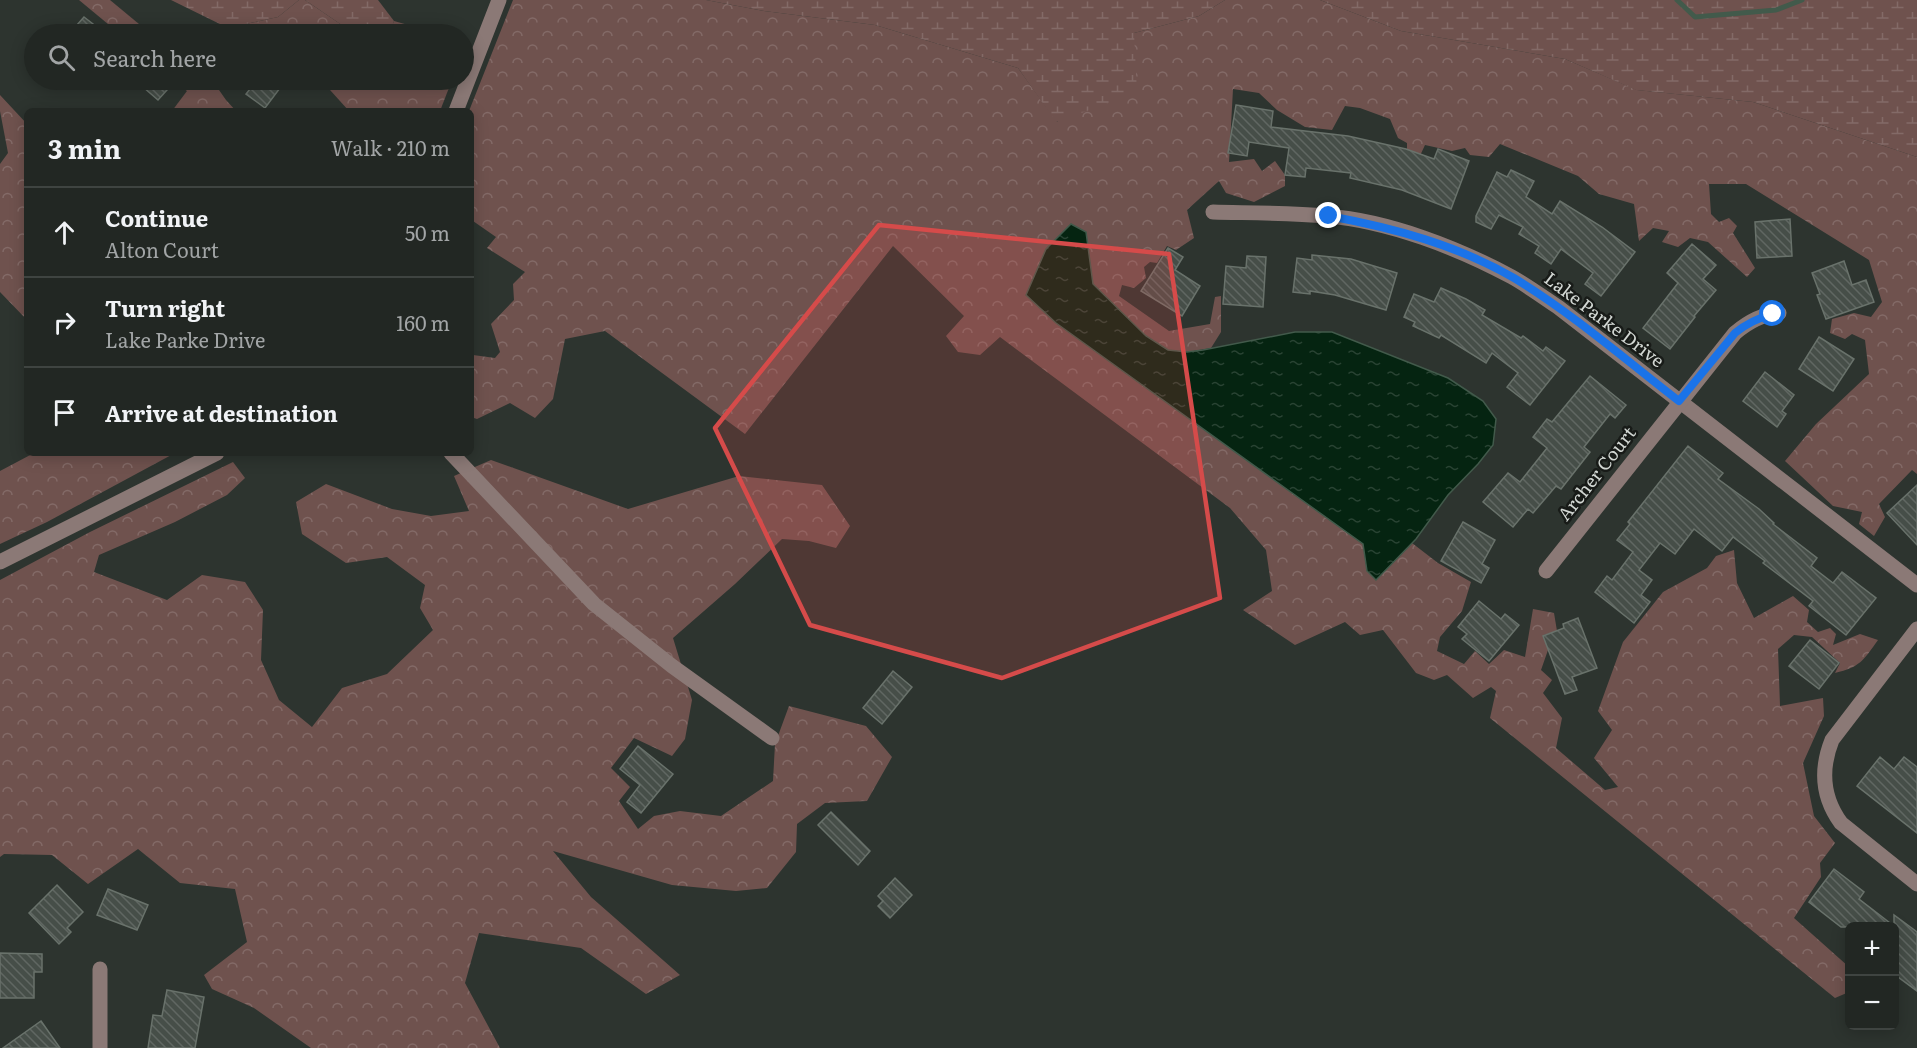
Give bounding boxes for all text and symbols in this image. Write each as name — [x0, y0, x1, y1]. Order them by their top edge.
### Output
search box — [24, 24, 474, 90]
icon: search — [45, 41, 78, 74]
text: Search here — [93, 41, 216, 74]
text: 3 min — [48, 128, 121, 167]
text: Walk · 210 m — [331, 132, 450, 162]
text: Continue — [105, 201, 208, 234]
route end — [1315, 202, 1341, 228]
icon: ahead — [48, 216, 81, 249]
text: 50 m — [405, 217, 450, 247]
text: Alton Court — [105, 234, 219, 264]
street label: Lake Parke Drive — [1539, 265, 1671, 373]
text: Turn right — [105, 291, 225, 324]
route start — [1759, 300, 1785, 326]
icon: right — [48, 306, 81, 339]
text: 160 m — [396, 307, 450, 337]
text: Lake Parke Drive — [105, 324, 265, 354]
icon: arrive — [48, 396, 81, 429]
text: Arrive at destination — [105, 396, 338, 429]
street label: Archer Court — [1550, 420, 1642, 526]
map controls — [1845, 922, 1899, 1030]
button: + — [1845, 922, 1899, 976]
button: − — [1845, 976, 1899, 1030]

